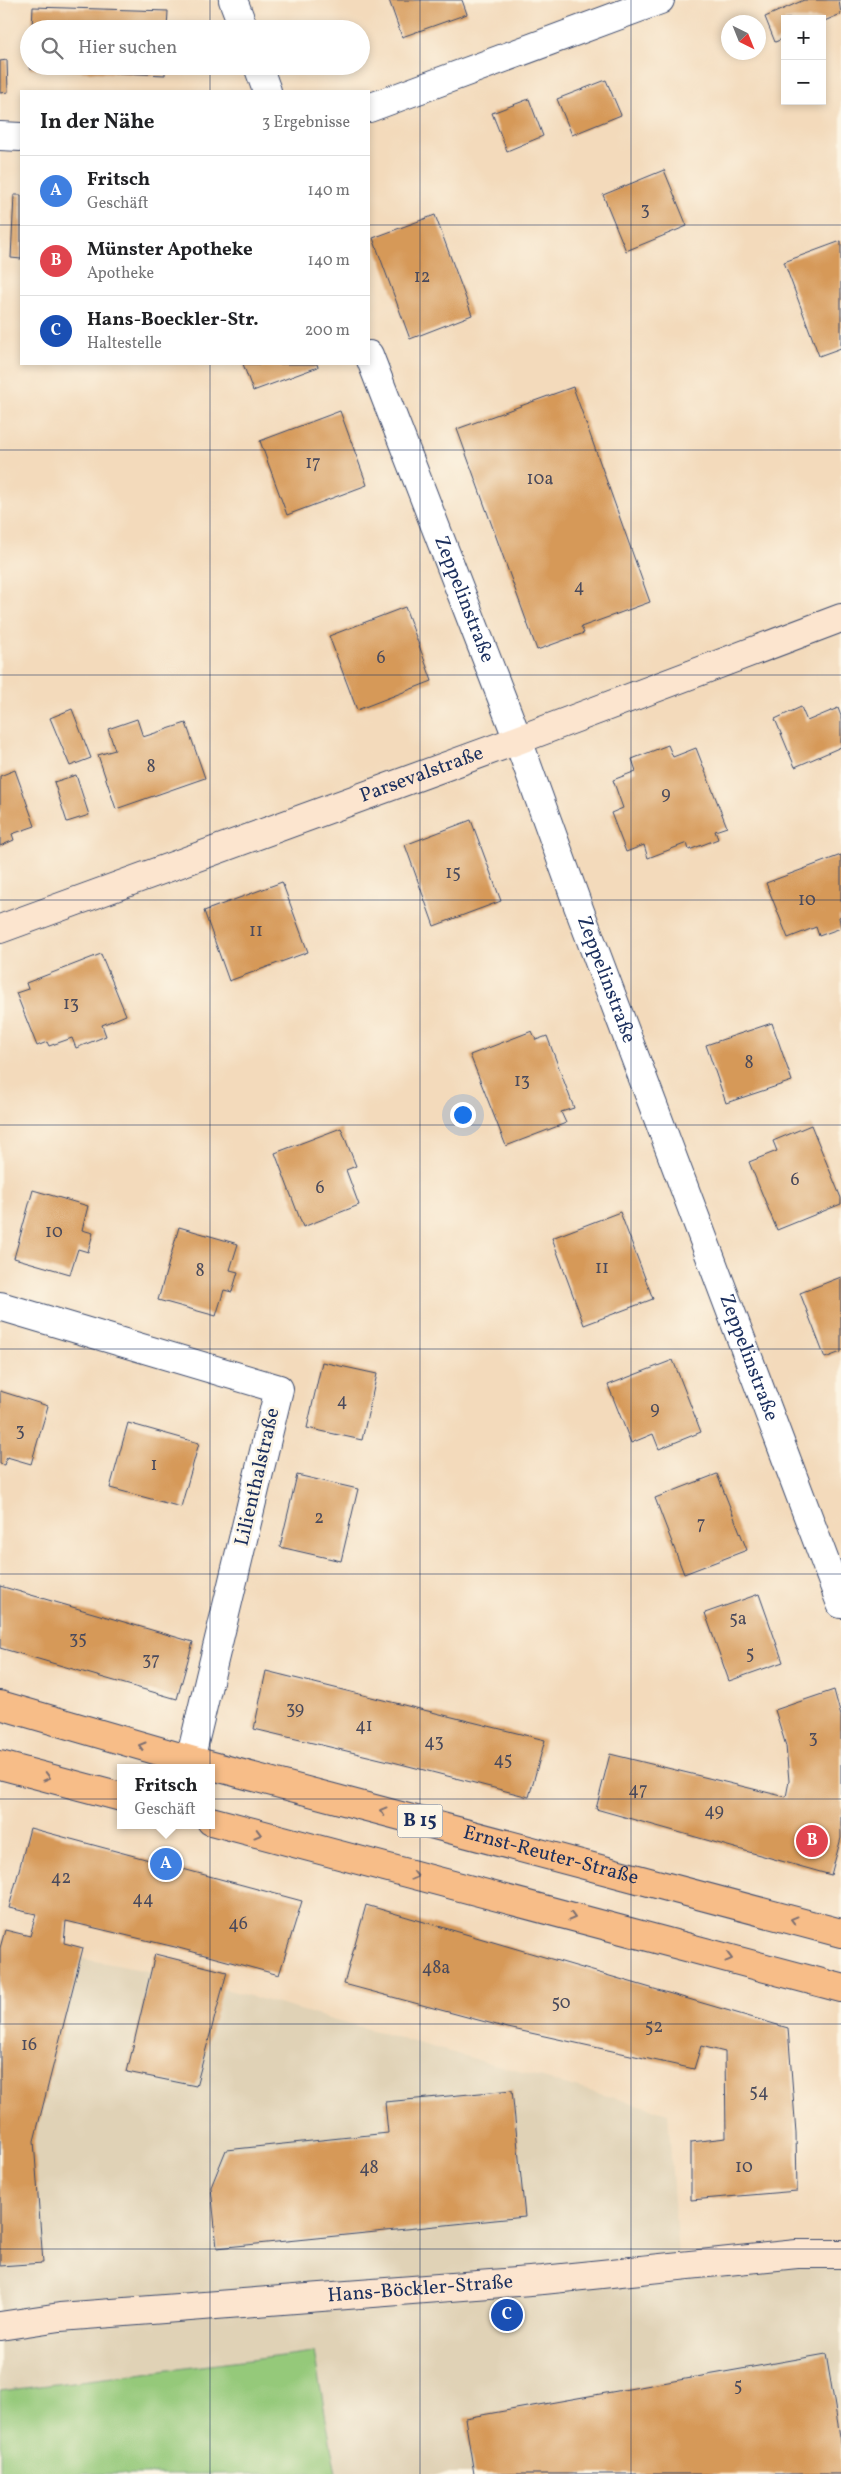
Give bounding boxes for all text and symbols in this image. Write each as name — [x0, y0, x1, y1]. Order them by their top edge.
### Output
north arrow — [721, 15, 766, 60]
map controls — [781, 15, 826, 105]
button: + — [781, 15, 826, 60]
search box — [20, 20, 370, 75]
icon: search — [38, 34, 66, 62]
text: Hier suchen — [78, 35, 177, 61]
button: − — [781, 60, 826, 105]
text: In der Nähe — [40, 108, 155, 137]
text: 3 Ergebnisse — [262, 112, 350, 134]
text: Fritsch — [87, 167, 150, 193]
text: A — [50, 180, 62, 202]
text: 140 m — [308, 180, 350, 202]
text: Geschäft — [87, 193, 148, 215]
house number: 3 — [640, 198, 650, 223]
text: Münster Apotheke — [87, 237, 253, 263]
text: B — [51, 250, 61, 272]
text: 140 m — [308, 250, 350, 272]
text: Apotheke — [87, 263, 154, 285]
house number: 12 — [414, 265, 430, 290]
text: Hans-Boeckler-Str. — [87, 307, 259, 333]
text: C — [51, 320, 61, 342]
text: 200 m — [305, 320, 350, 342]
text: Haltestelle — [87, 333, 162, 355]
house number: 17 — [305, 451, 321, 476]
house number: 10a — [527, 467, 553, 492]
street label: Zeppelinstraße — [426, 532, 501, 667]
house number: 4 — [574, 575, 584, 600]
house number: 6 — [376, 646, 386, 671]
street label: Parsevalstraße — [356, 740, 488, 810]
house number: 8 — [146, 755, 156, 780]
house number: 9 — [661, 782, 671, 807]
house number: 15 — [445, 861, 461, 886]
house number: 10 — [798, 888, 816, 913]
street label: Zeppelinstraße — [569, 912, 642, 1047]
house number: 11 — [249, 919, 263, 944]
house number: 13 — [63, 992, 79, 1017]
house number: 8 — [744, 1051, 754, 1076]
house number: 13 — [514, 1069, 530, 1094]
your location — [450, 1102, 476, 1128]
house number: 6 — [790, 1168, 800, 1193]
house number: 6 — [315, 1176, 325, 1201]
house number: 10 — [45, 1220, 63, 1245]
house number: 11 — [595, 1256, 609, 1281]
house number: 8 — [195, 1259, 205, 1284]
street label: Zeppelinstraße — [711, 1290, 785, 1425]
house number: 4 — [337, 1389, 347, 1414]
house number: 9 — [650, 1397, 660, 1422]
street label: Lilienthalstraße — [229, 1405, 287, 1549]
house number: 3 — [15, 1419, 25, 1444]
house number: 1 — [151, 1453, 157, 1478]
house number: 2 — [314, 1506, 324, 1531]
house number: 7 — [697, 1512, 705, 1537]
house number: 5a — [729, 1607, 747, 1632]
house number: 35 — [69, 1627, 87, 1652]
house number: 5 — [746, 1642, 754, 1667]
house number: 37 — [142, 1648, 160, 1673]
house number: 39 — [286, 1697, 304, 1722]
house number: 41 — [355, 1714, 373, 1739]
house number: 3 — [808, 1726, 818, 1751]
house number: 43 — [424, 1730, 444, 1755]
one-way arrow — [138, 1741, 146, 1751]
house number: 45 — [494, 1748, 512, 1773]
popup — [117, 1764, 215, 1829]
one-way arrow — [43, 1772, 51, 1782]
text: Fritsch — [134, 1773, 198, 1799]
house number: 47 — [628, 1778, 648, 1803]
text: Geschäft — [134, 1799, 196, 1821]
house number: 49 — [704, 1799, 724, 1824]
road number: B 15 — [398, 1804, 442, 1838]
one-way arrow — [379, 1806, 388, 1817]
street label: Ernst-Reuter-Straße — [460, 1819, 641, 1893]
pin: B — [796, 1822, 828, 1860]
one-way arrow — [254, 1828, 263, 1839]
pin: A — [150, 1845, 182, 1883]
house number: 42 — [51, 1866, 71, 1891]
one-way arrow — [411, 1870, 420, 1881]
house number: 44 — [132, 1887, 154, 1912]
one-way arrow — [568, 1911, 577, 1922]
house number: 46 — [228, 1912, 248, 1937]
one-way arrow — [790, 1916, 798, 1926]
one-way arrow — [725, 1953, 733, 1963]
house number: 48a — [422, 1956, 450, 1981]
house number: 50 — [551, 1991, 571, 2016]
house number: 52 — [645, 2015, 663, 2040]
house number: 16 — [21, 2033, 37, 2058]
house number: 54 — [749, 2080, 769, 2105]
house number: 10 — [735, 2155, 753, 2180]
house number: 48 — [359, 2156, 379, 2181]
street label: Hans-Böckler-Straße — [327, 2268, 514, 2310]
pin: C — [491, 2296, 523, 2334]
house number: 5 — [734, 2374, 742, 2399]

